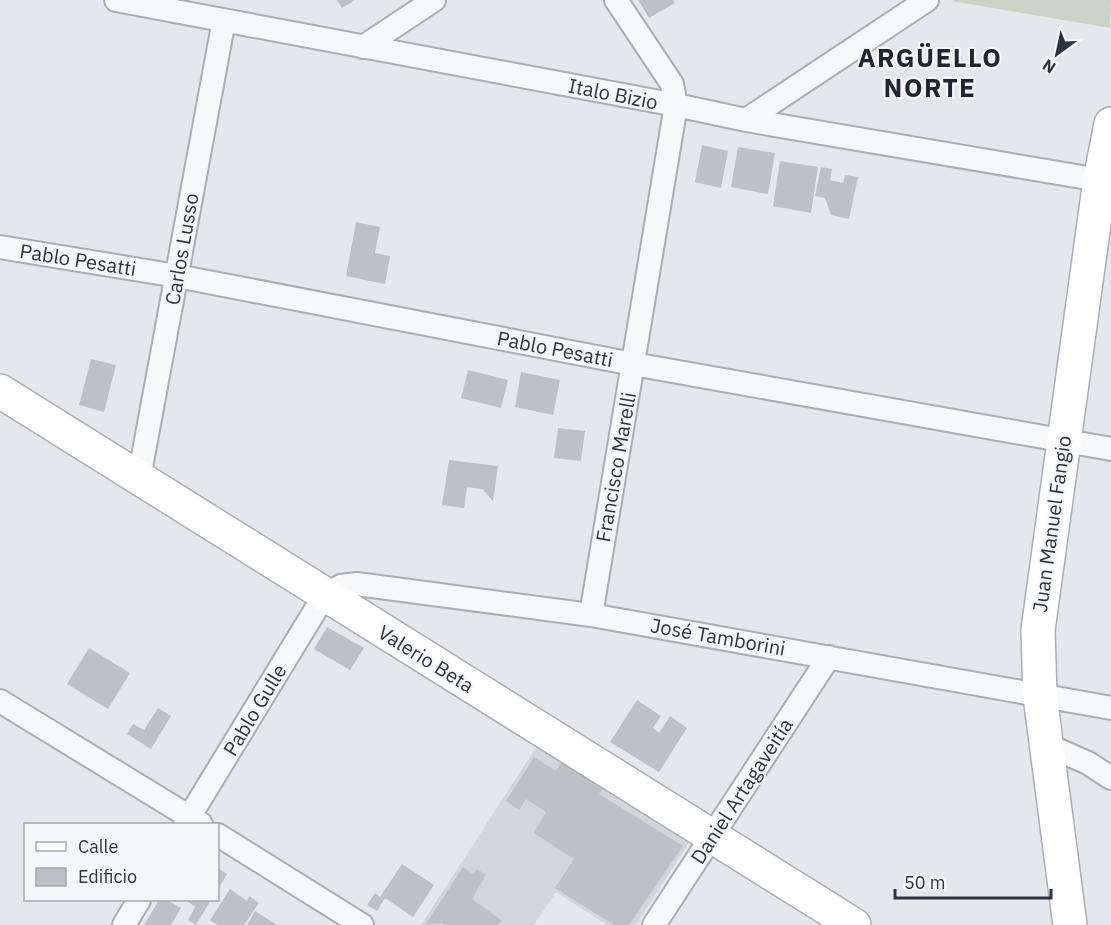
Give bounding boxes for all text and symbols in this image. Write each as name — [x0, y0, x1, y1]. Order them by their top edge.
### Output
north arrow — [1027, 24, 1087, 84]
district label: ARGÜELLO NORTE — [858, 40, 1002, 104]
text: N — [1039, 55, 1059, 78]
street label: Italo Bizio — [566, 72, 660, 115]
street label: Carlos Lusso — [158, 191, 205, 307]
street label: Pablo Pesatti — [18, 237, 138, 282]
street label: Pablo Pesatti — [495, 324, 615, 373]
street label: Francisco Marelli — [589, 390, 642, 544]
street label: Juan Manuel Fangio — [1026, 434, 1077, 614]
street label: José Tamborini — [649, 611, 788, 662]
street label: Valerio Beta — [373, 618, 480, 699]
street label: Pablo Gulle — [217, 659, 293, 761]
street label: Daniel Artagaveitía — [684, 712, 799, 869]
legend — [24, 823, 219, 901]
text: Calle — [78, 835, 118, 858]
scale bar — [895, 862, 1051, 900]
text: Edificio — [78, 865, 137, 888]
text: 50 m — [904, 871, 946, 894]

